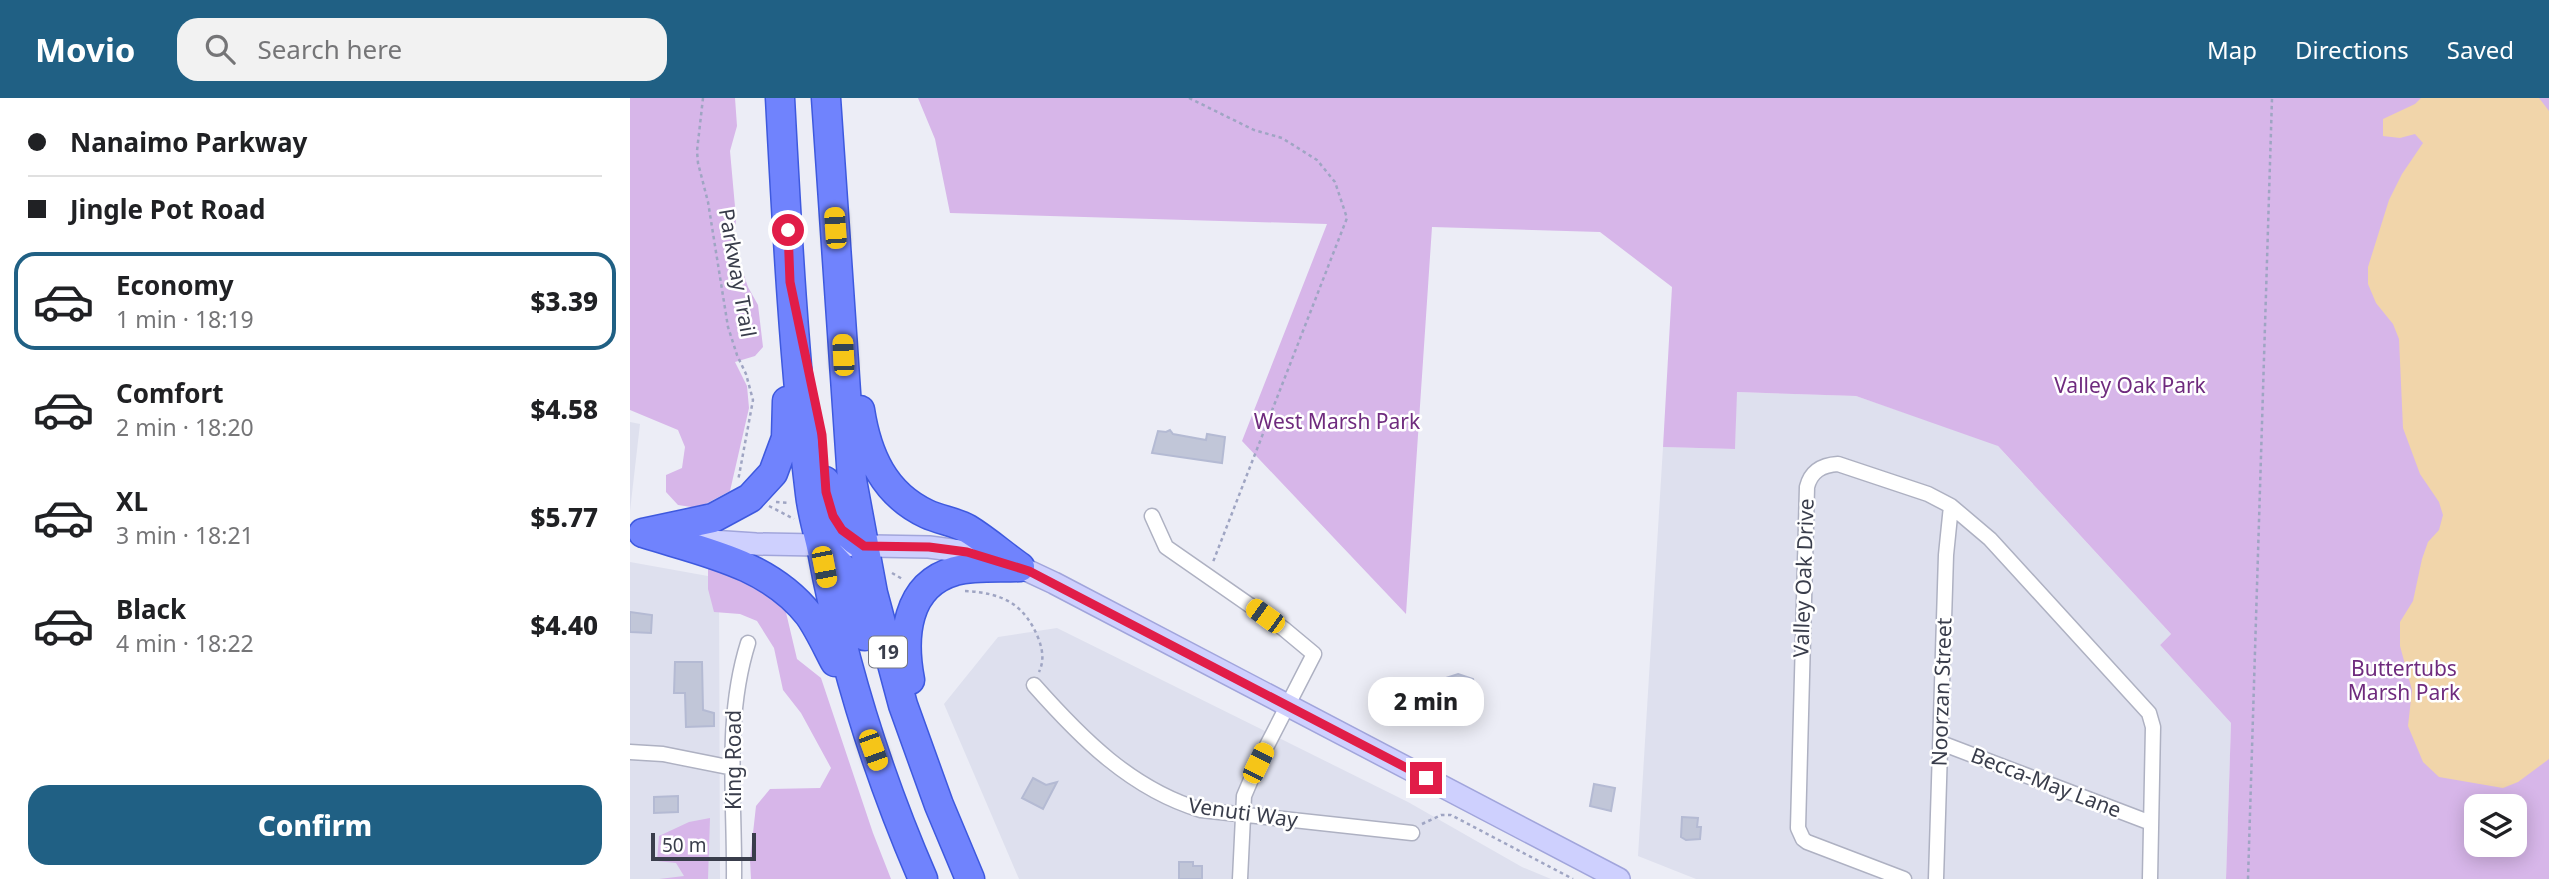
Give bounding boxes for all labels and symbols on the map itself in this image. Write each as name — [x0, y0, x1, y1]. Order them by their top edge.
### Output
street label: Parkway Trail — [713, 206, 763, 339]
car — [824, 206, 847, 250]
route start — [772, 214, 804, 246]
car — [832, 333, 855, 377]
park label: Valley Oak Park — [2054, 371, 2207, 399]
park label: West Marsh Park — [1254, 407, 1421, 435]
street label: Valley Oak Drive — [1786, 498, 1820, 658]
car — [810, 544, 839, 590]
car — [1242, 595, 1289, 637]
street label: Noorzan Street — [1924, 617, 1958, 767]
road number: 19 — [869, 636, 907, 667]
park label: Buttertubs Marsh Park — [2348, 654, 2461, 706]
callout: 2 min — [1368, 676, 1484, 726]
street label: King Road — [719, 710, 747, 810]
car — [856, 727, 891, 773]
car — [1240, 740, 1277, 786]
street label: Becca-May Lane — [1967, 741, 2126, 824]
route end — [1410, 762, 1442, 794]
street label: Venuti Way — [1187, 790, 1300, 834]
scale bar — [651, 830, 756, 862]

